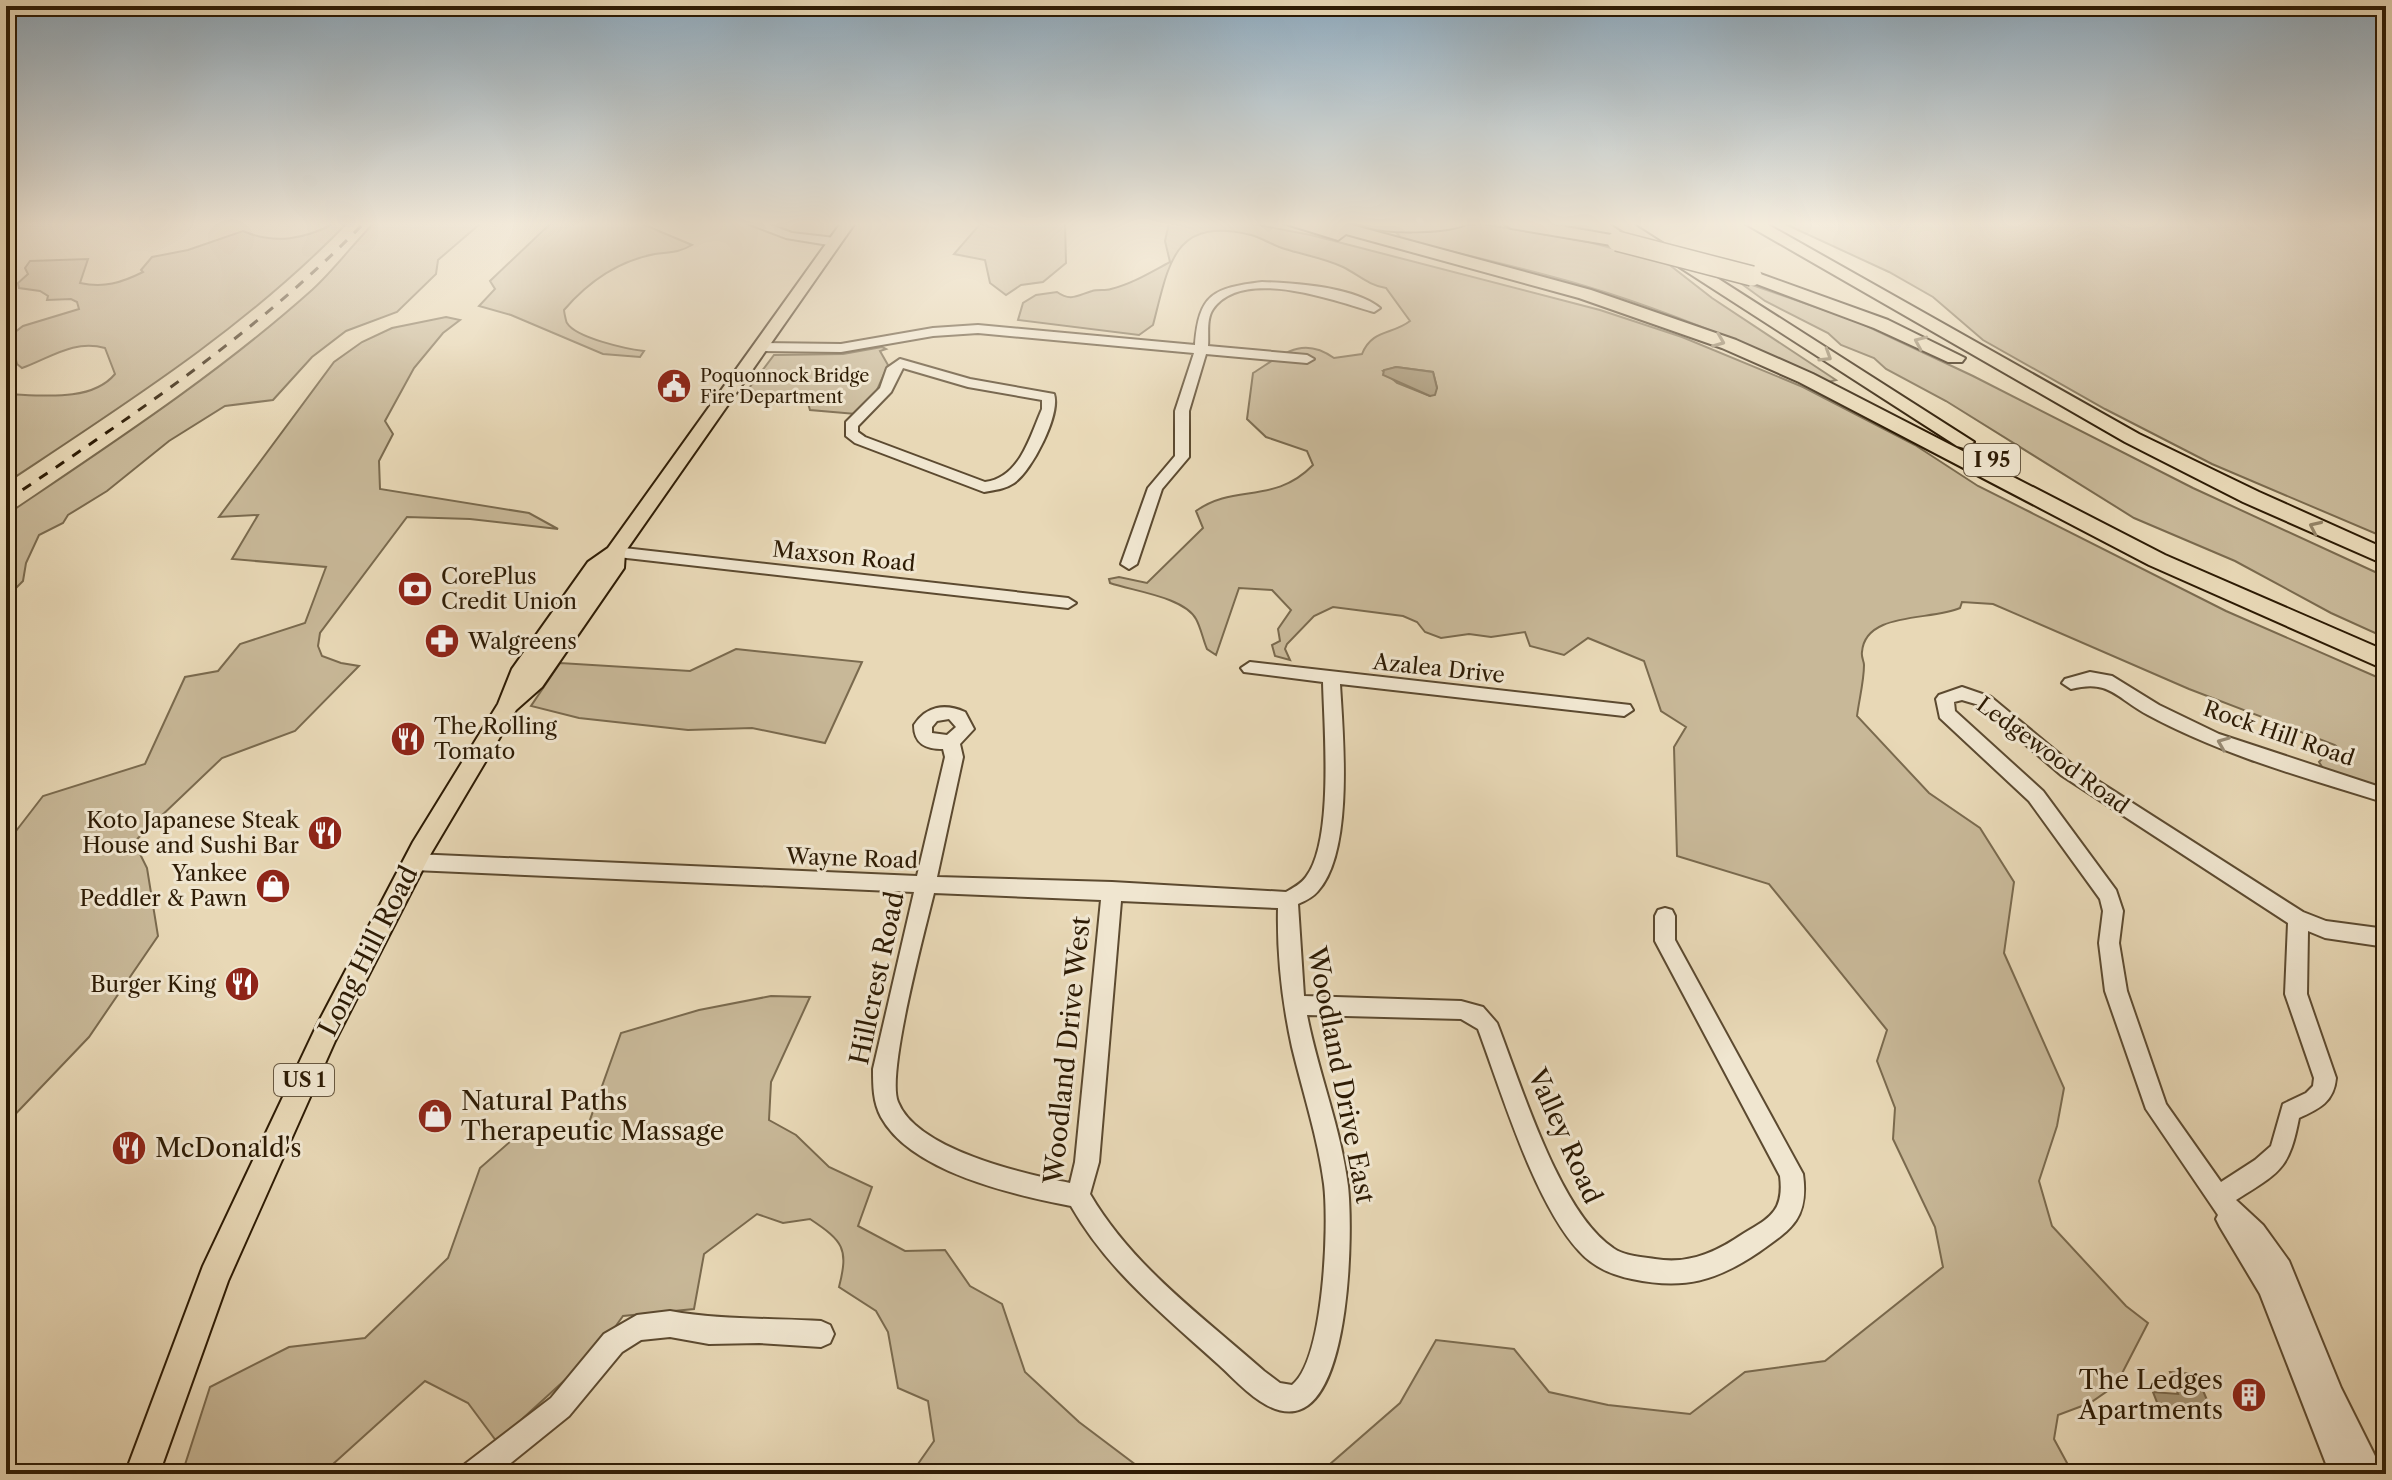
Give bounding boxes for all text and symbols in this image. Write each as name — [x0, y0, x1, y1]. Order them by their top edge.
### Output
one-way arrow — [1711, 331, 1725, 347]
one-way arrow — [1914, 336, 1929, 352]
one-way arrow — [1818, 346, 1832, 361]
place label: Poquonnock Bridge Fire Department — [700, 365, 869, 408]
public building icon: Poquonnock Bridge Fire Department — [655, 367, 693, 405]
road number: I 95 — [1964, 444, 2020, 476]
one-way arrow — [2308, 520, 2323, 536]
street label: Maxson Road — [771, 536, 917, 577]
place label: CorePlus Credit Union — [441, 563, 577, 615]
bank icon: CorePlus Credit Union — [396, 570, 434, 608]
pharmacy icon: Walgreens — [423, 622, 461, 660]
place label: Walgreens — [467, 628, 577, 655]
street label: Azalea Drive — [1371, 648, 1506, 689]
street label: Ledgewood Road — [1971, 691, 2134, 820]
street label: Rock Hill Road — [2200, 695, 2358, 772]
place label: The Rolling Tomato — [434, 713, 557, 765]
restaurant icon: The Rolling Tomato — [389, 720, 427, 758]
one-way arrow — [2217, 736, 2231, 752]
place label: Koto Japanese Steak House and Sushi Bar — [82, 807, 300, 859]
restaurant icon: Koto Japanese Steak House and Sushi Bar — [306, 814, 344, 852]
street label: Wayne Road — [785, 843, 918, 874]
place label: Yankee Peddler & Pawn — [80, 860, 247, 912]
street label: Long Hill Road — [311, 860, 425, 1041]
shop icon: Yankee Peddler & Pawn — [254, 867, 292, 905]
street label: Hillcrest Road — [843, 888, 911, 1067]
street label: Woodland Drive West — [1037, 914, 1097, 1187]
street label: Woodland Drive East — [1300, 943, 1382, 1207]
restaurant icon: Burger King — [223, 965, 261, 1003]
place label: Burger King — [90, 971, 216, 998]
street label: Valley Road — [1521, 1063, 1609, 1209]
road number: US 1 — [274, 1064, 334, 1096]
place label: Natural Paths Therapeutic Massage — [461, 1085, 724, 1147]
shop icon: Natural Paths Therapeutic Massage — [416, 1097, 454, 1135]
restaurant icon: McDonald's — [110, 1129, 148, 1167]
place label: McDonald's — [155, 1132, 302, 1164]
place label: The Ledges Apartments — [2077, 1364, 2223, 1426]
building icon: The Ledges Apartments — [2230, 1376, 2268, 1414]

